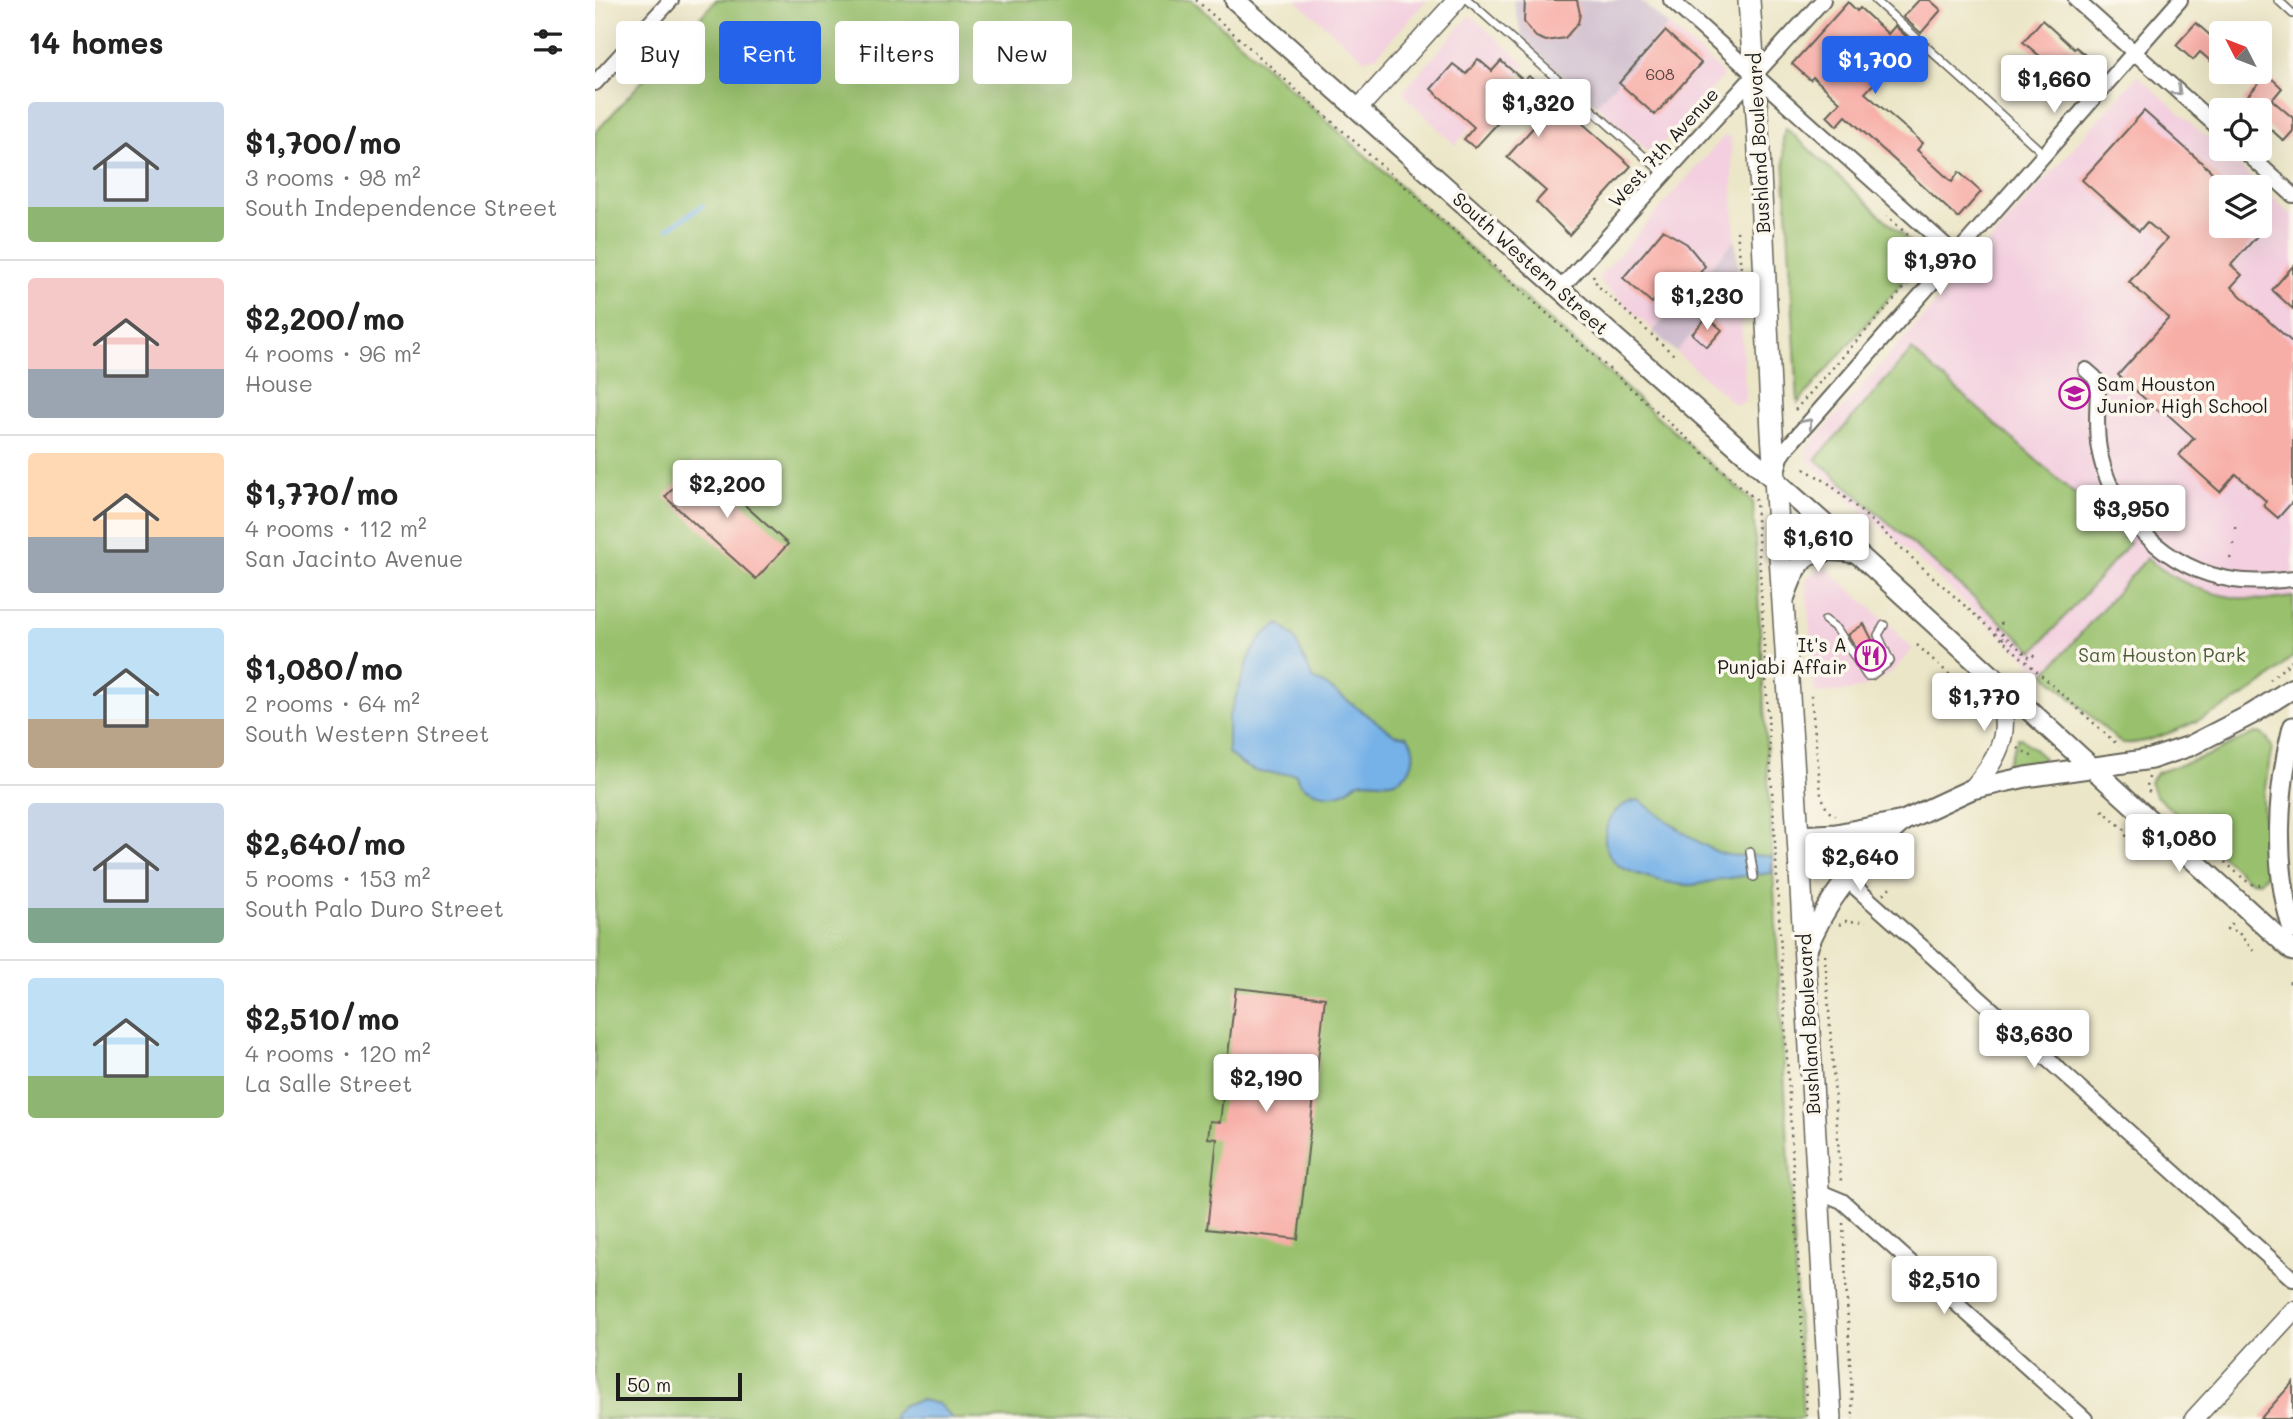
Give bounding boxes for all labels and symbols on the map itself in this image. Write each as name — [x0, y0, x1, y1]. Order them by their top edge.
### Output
north arrow — [2209, 21, 2271, 84]
pin: $1,700 — [1818, 36, 1932, 96]
street label: Bushland Boulevard — [1741, 52, 1775, 234]
pin: $1,660 — [1997, 55, 2111, 115]
house number: 608 — [1645, 63, 1675, 84]
pin: $1,320 — [1481, 80, 1595, 139]
street label: West 7th Avenue — [1602, 82, 1724, 212]
one-way arrow — [2169, 83, 2182, 95]
street label: South Western Street — [1448, 186, 1614, 340]
pin: $1,970 — [1883, 238, 1997, 297]
pin: $1,230 — [1650, 272, 1764, 332]
place label: Sam Houston Junior High School — [2097, 371, 2268, 418]
school or university icon: Sam Houston Junior High School — [2057, 377, 2091, 411]
one-way arrow — [1800, 418, 1812, 431]
pin: $2,200 — [670, 461, 784, 520]
pin: $3,950 — [2074, 486, 2188, 545]
pin: $1,610 — [1761, 514, 1875, 574]
place label: It's A Punjabi Affair — [1717, 632, 1847, 679]
restaurant icon: It's A Punjabi Affair — [1853, 638, 1887, 672]
park label: Sam Houston Park — [2078, 642, 2246, 667]
pin: $1,770 — [1927, 674, 2041, 733]
pin: $1,080 — [2122, 814, 2236, 874]
pin: $2,640 — [1803, 834, 1917, 893]
street label: Bushland Boulevard — [1791, 933, 1825, 1115]
pin: $3,630 — [1977, 1010, 2091, 1070]
pin: $2,190 — [1209, 1054, 1323, 1114]
pin: $2,510 — [1887, 1256, 2001, 1316]
scale bar — [616, 1370, 742, 1402]

